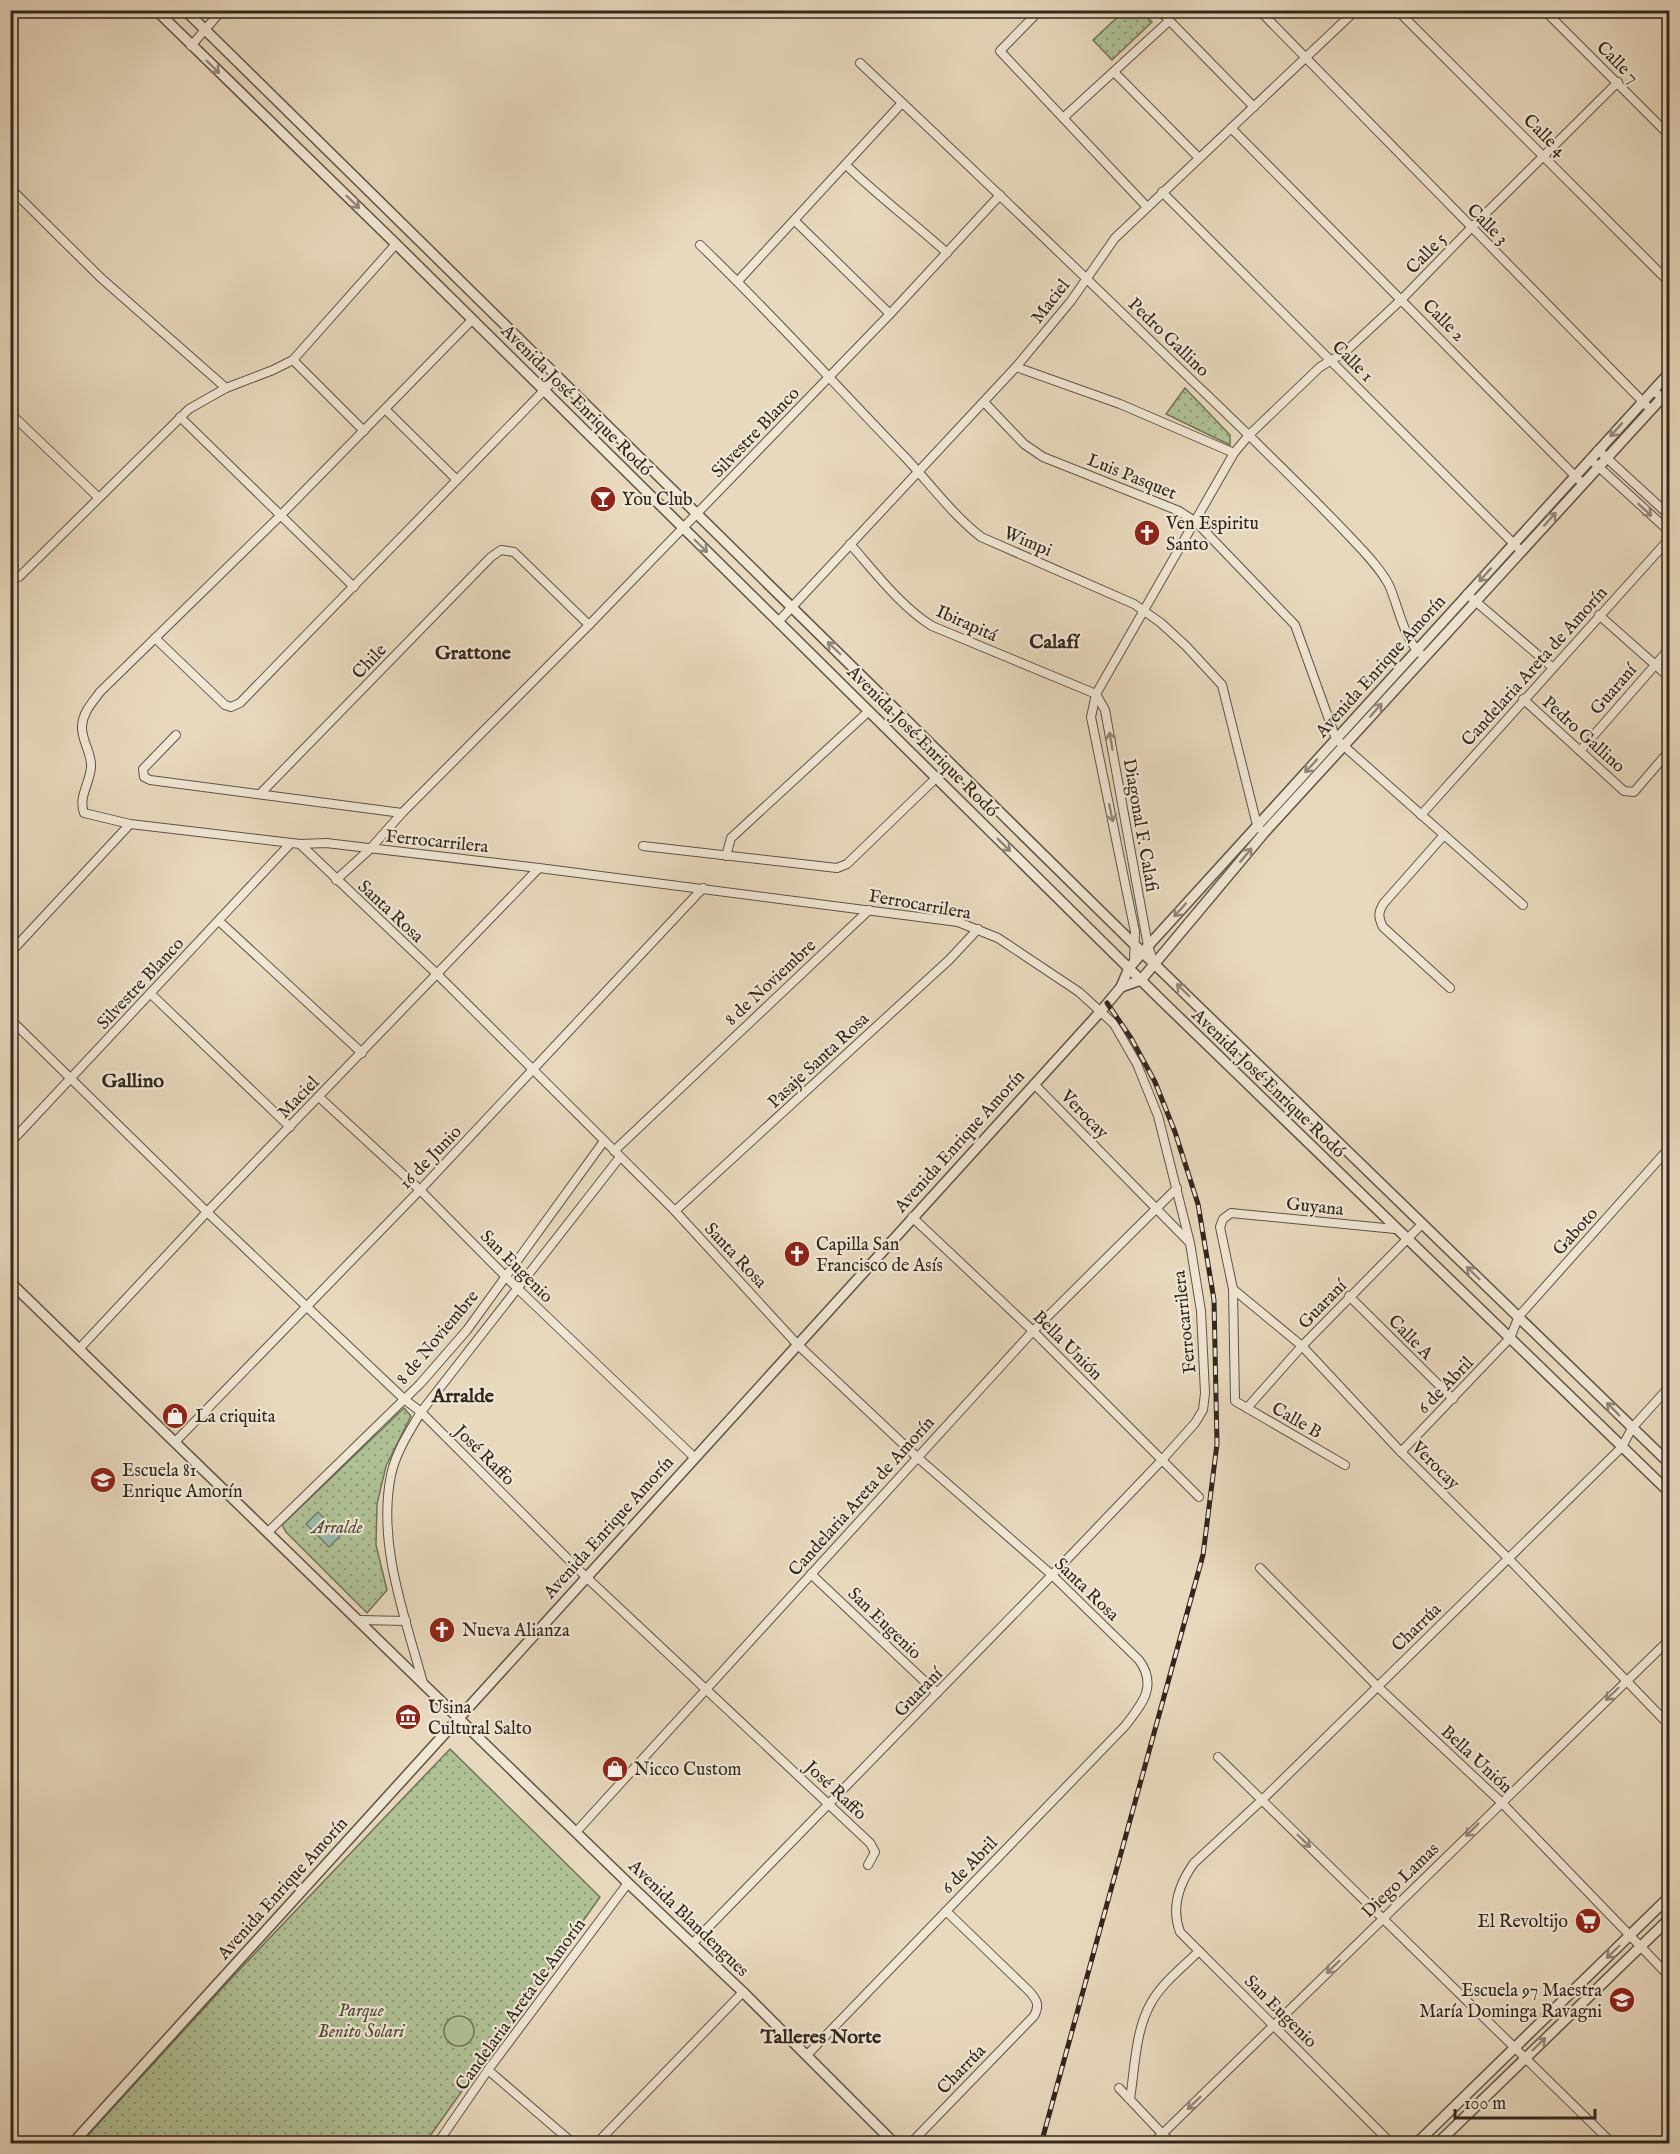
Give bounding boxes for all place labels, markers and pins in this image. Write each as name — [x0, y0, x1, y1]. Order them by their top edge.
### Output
bar icon: You Club — [588, 484, 618, 514]
place label: You Club — [622, 489, 693, 512]
place label: Ven Espiritu Santo — [1165, 513, 1259, 557]
church icon: Ven Espiritu Santo — [1132, 518, 1162, 548]
place label: Capilla San Francisco de Asís — [816, 1234, 943, 1278]
church icon: Capilla San Francisco de Asís — [782, 1239, 812, 1269]
shop icon: La criquita — [160, 1401, 190, 1431]
place label: La criquita — [195, 1406, 276, 1429]
place label: Escuela 81 Enrique Amorín — [122, 1460, 243, 1504]
school or university icon: Escuela 81 Enrique Amorín — [88, 1465, 118, 1495]
church icon: Nueva Alianza — [427, 1615, 457, 1645]
place label: Nueva Alianza — [462, 1620, 570, 1643]
place label: Usina Cultural Salto — [428, 1697, 532, 1741]
museum icon: Usina Cultural Salto — [393, 1702, 423, 1732]
shop icon: Nicco Custom — [600, 1754, 630, 1784]
place label: Nicco Custom — [634, 1759, 742, 1782]
supermarket icon: El Revoltijo — [1573, 1906, 1603, 1936]
place label: El Revoltijo — [1478, 1911, 1568, 1934]
place label: Escuela 97 Maestra María Dominga Ravagni — [1419, 1980, 1602, 2024]
school or university icon: Escuela 97 Maestra María Dominga Ravagni — [1607, 1985, 1637, 2015]

